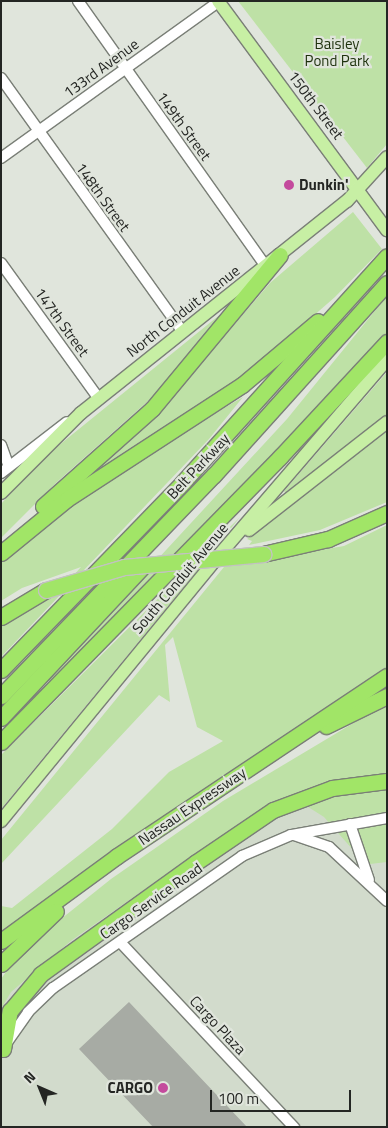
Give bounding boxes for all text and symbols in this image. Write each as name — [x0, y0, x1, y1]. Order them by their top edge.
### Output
park label: Baisley Pond Park — [305, 34, 369, 69]
street label: 133rd Avenue — [60, 35, 142, 101]
street label: 150th Street — [285, 67, 347, 143]
street label: 149th Street — [153, 88, 215, 164]
street label: 148th Street — [72, 159, 134, 235]
place label: Dunkin' — [299, 176, 348, 194]
marker: Dunkin' — [283, 179, 295, 191]
street label: North Conduit Avenue — [123, 261, 243, 361]
street label: 147th Street — [31, 284, 93, 360]
street label: Belt Parkway — [163, 429, 233, 503]
street label: South Conduit Avenue — [128, 519, 232, 637]
street label: Nassau Expressway — [135, 763, 249, 849]
street label: Cargo Service Road — [96, 859, 206, 943]
street label: Cargo Plaza — [186, 992, 250, 1058]
north arrow — [15, 1063, 65, 1113]
text: N — [18, 1066, 40, 1088]
place label: CARGO — [108, 1079, 153, 1097]
scale bar — [213, 1080, 354, 1112]
marker: CARGO — [157, 1082, 169, 1094]
text: 100 m — [218, 1087, 259, 1110]

